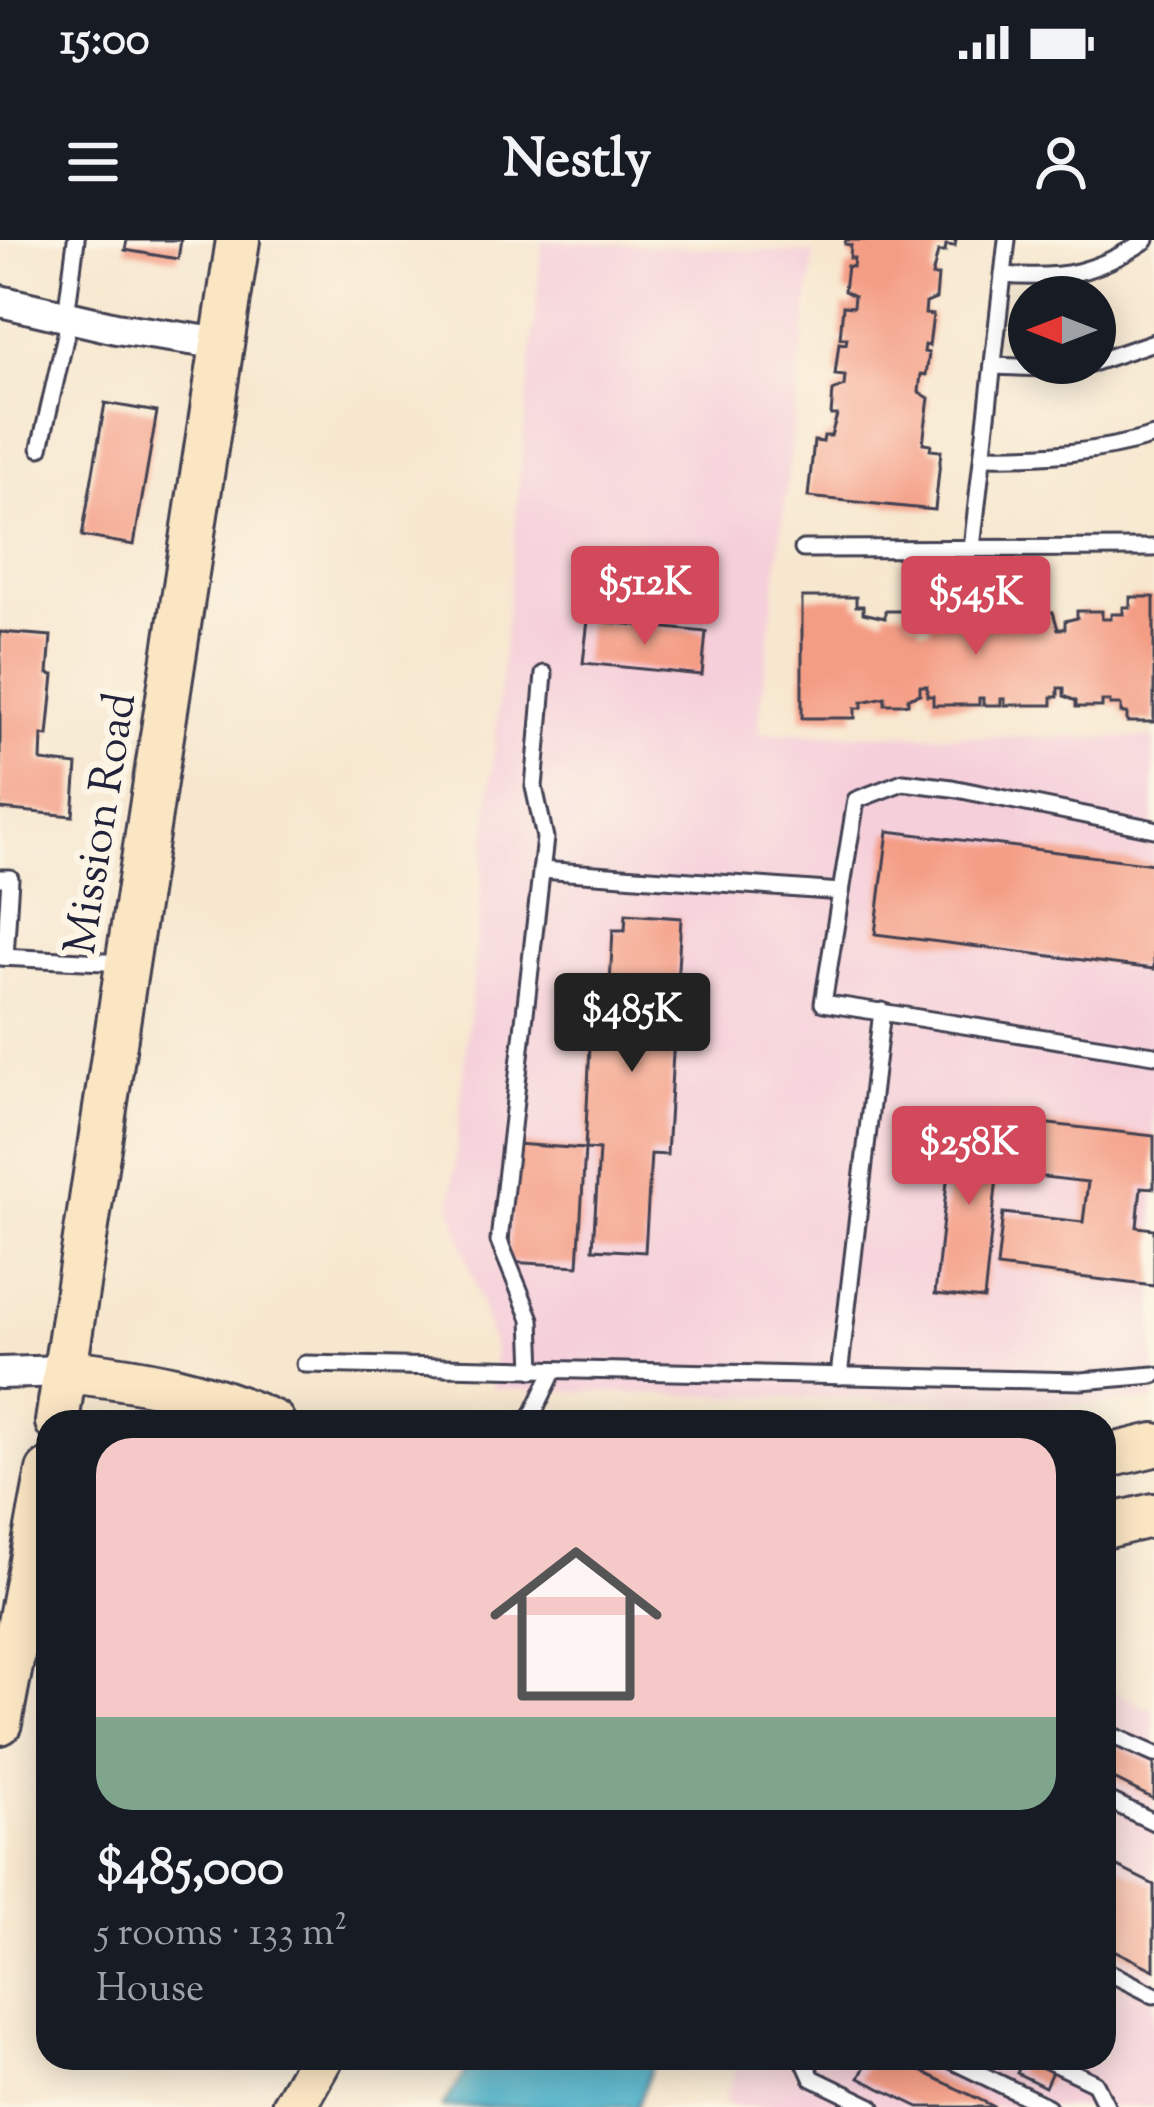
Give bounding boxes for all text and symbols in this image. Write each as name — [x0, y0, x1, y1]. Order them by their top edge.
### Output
text: 15:00 — [60, 10, 150, 75]
text: Nestly — [503, 123, 651, 201]
icon: menu — [60, 129, 126, 195]
icon: person — [1028, 129, 1094, 195]
north arrow — [1008, 276, 1116, 384]
map controls — [1008, 276, 1116, 384]
pin: $512K — [561, 546, 729, 648]
pin: $545K — [892, 556, 1060, 658]
text: $512K — [598, 557, 692, 613]
text: $545K — [928, 567, 1024, 623]
street label: Mission Road — [51, 688, 156, 959]
pin: $485K — [548, 973, 716, 1075]
text: $485K — [581, 984, 683, 1040]
pin: $258K — [885, 1106, 1053, 1208]
text: $258K — [919, 1117, 1019, 1173]
icon: home — [468, 1516, 684, 1732]
text: $485,000 — [96, 1834, 284, 1907]
text: 5 rooms · 133 m² — [96, 1907, 347, 1963]
text: House — [96, 1963, 204, 2019]

